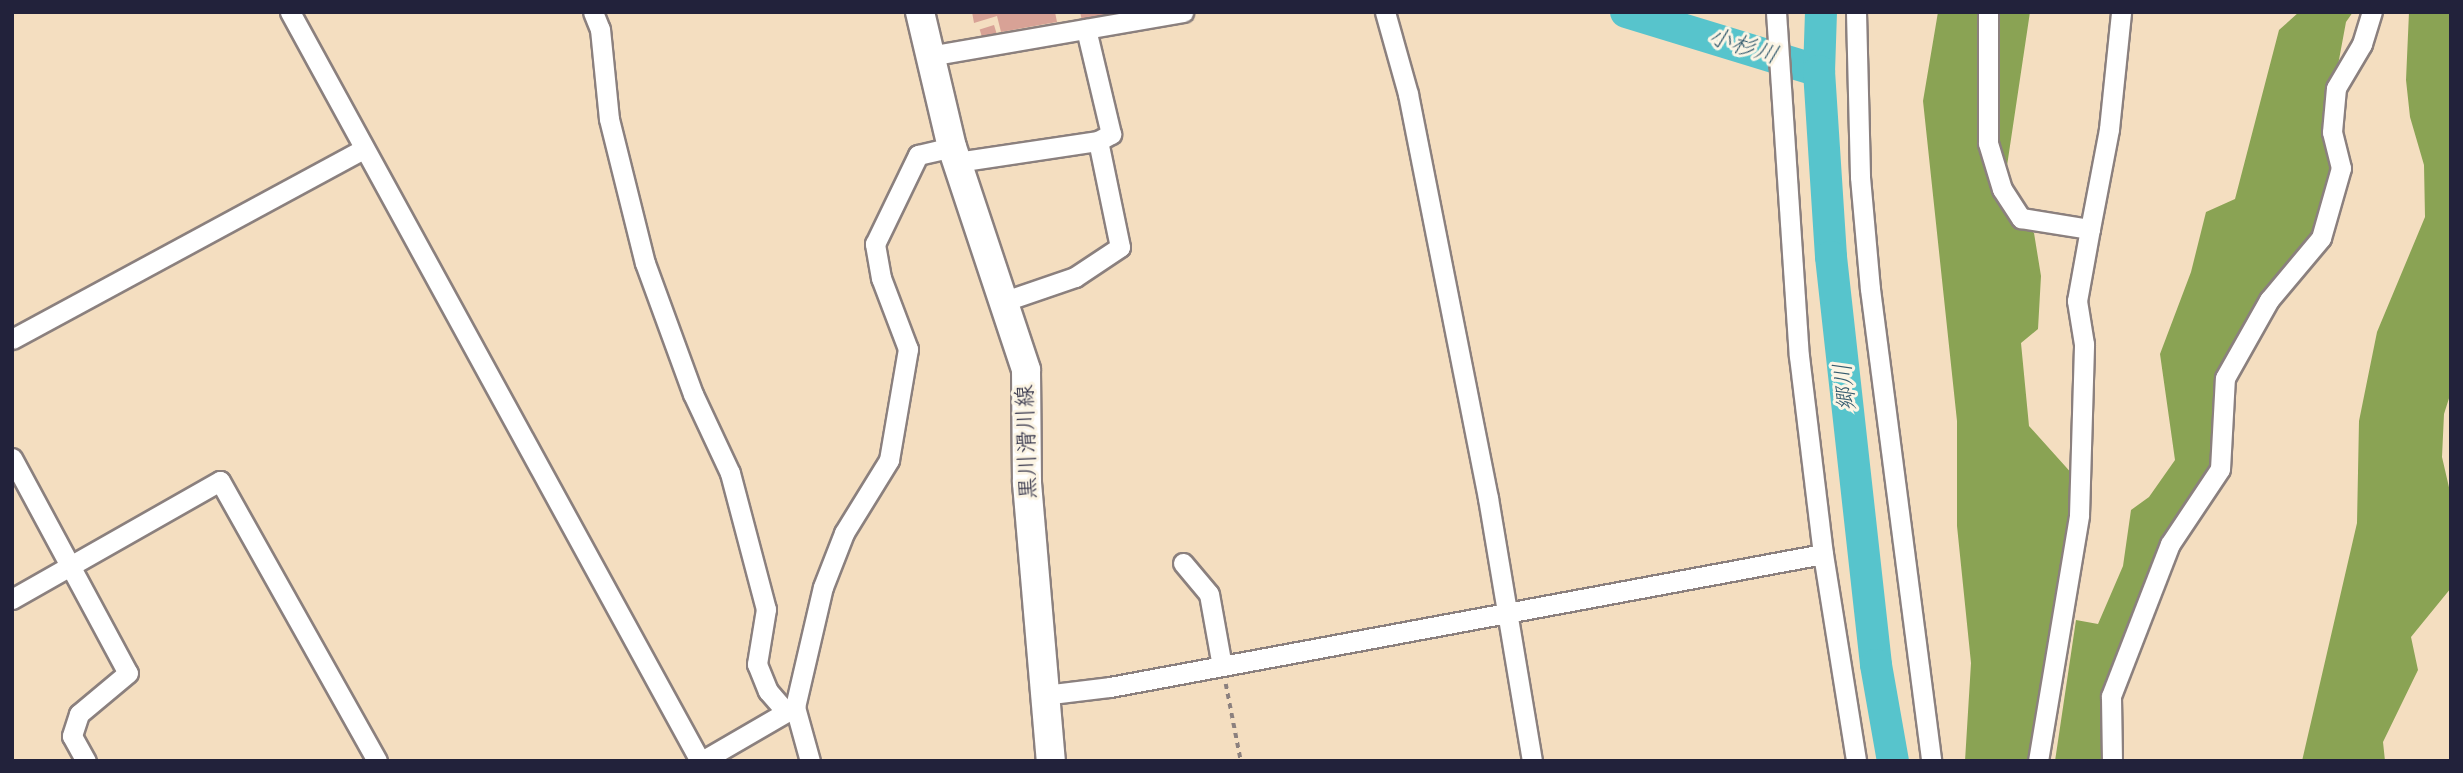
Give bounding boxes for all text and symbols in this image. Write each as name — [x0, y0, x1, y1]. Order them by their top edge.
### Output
water label: 小杉川 — [1704, 23, 1782, 71]
water label: 郷川 — [1829, 362, 1863, 412]
street label: 黒川滑川線 — [1012, 384, 1044, 500]

